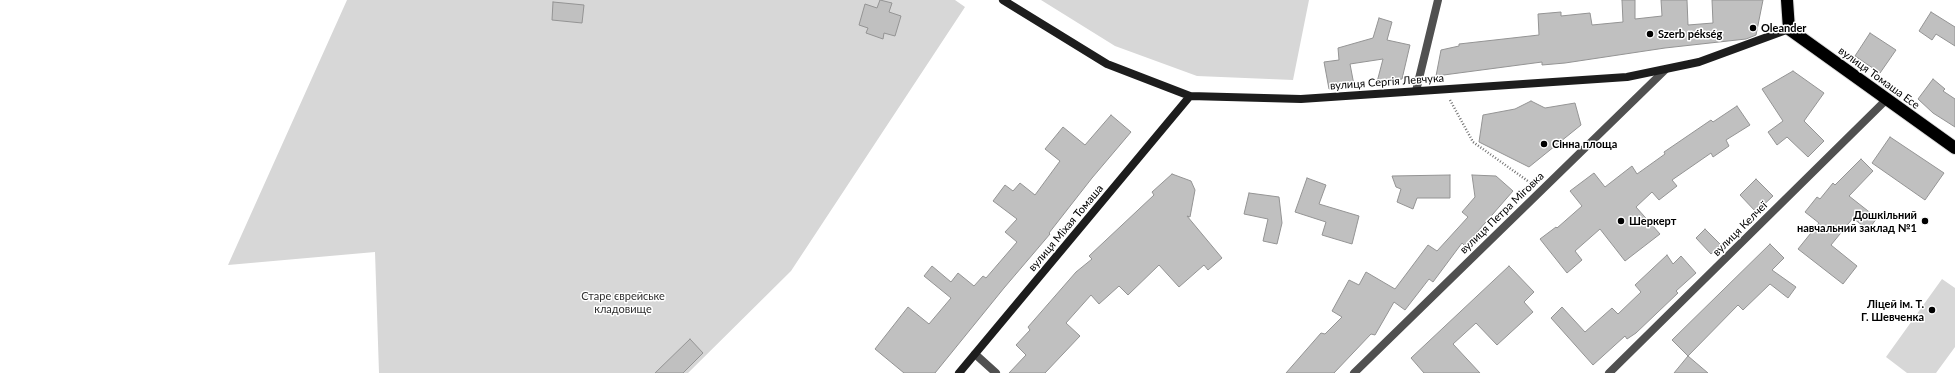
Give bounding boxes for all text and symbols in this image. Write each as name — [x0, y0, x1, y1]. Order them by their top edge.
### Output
place label: Oleander — [1761, 21, 1806, 35]
marker: Oleander — [1748, 23, 1758, 33]
place label: Szerb pékség — [1658, 27, 1722, 41]
marker: Szerb pékség — [1645, 29, 1655, 39]
street label: вулиця Томаша Есе — [1836, 44, 1922, 112]
street label: вулиця Сергія Левчука — [1330, 71, 1444, 93]
place label: Сінна площа — [1552, 137, 1617, 151]
marker: Сінна площа — [1539, 139, 1549, 149]
street label: вулиця Петра Міговка — [1457, 169, 1547, 257]
street label: вулиця Міхая Томаша — [1026, 182, 1106, 274]
street label: вулиця Келчеї — [1710, 199, 1770, 259]
place label: Дошкільний навчальний заклад №1 — [1797, 208, 1917, 234]
place label: Шеркерт — [1629, 214, 1676, 228]
marker: Шеркерт — [1616, 216, 1626, 226]
marker: Дошкільний навчальний заклад №1 — [1920, 216, 1930, 226]
park label: Старе єврейське кладовище — [581, 289, 665, 315]
place label: Ліцей ім. Т. Г. Шевченка — [1861, 297, 1924, 323]
marker: Ліцей ім. Т. Г. Шевченка — [1927, 305, 1937, 315]

